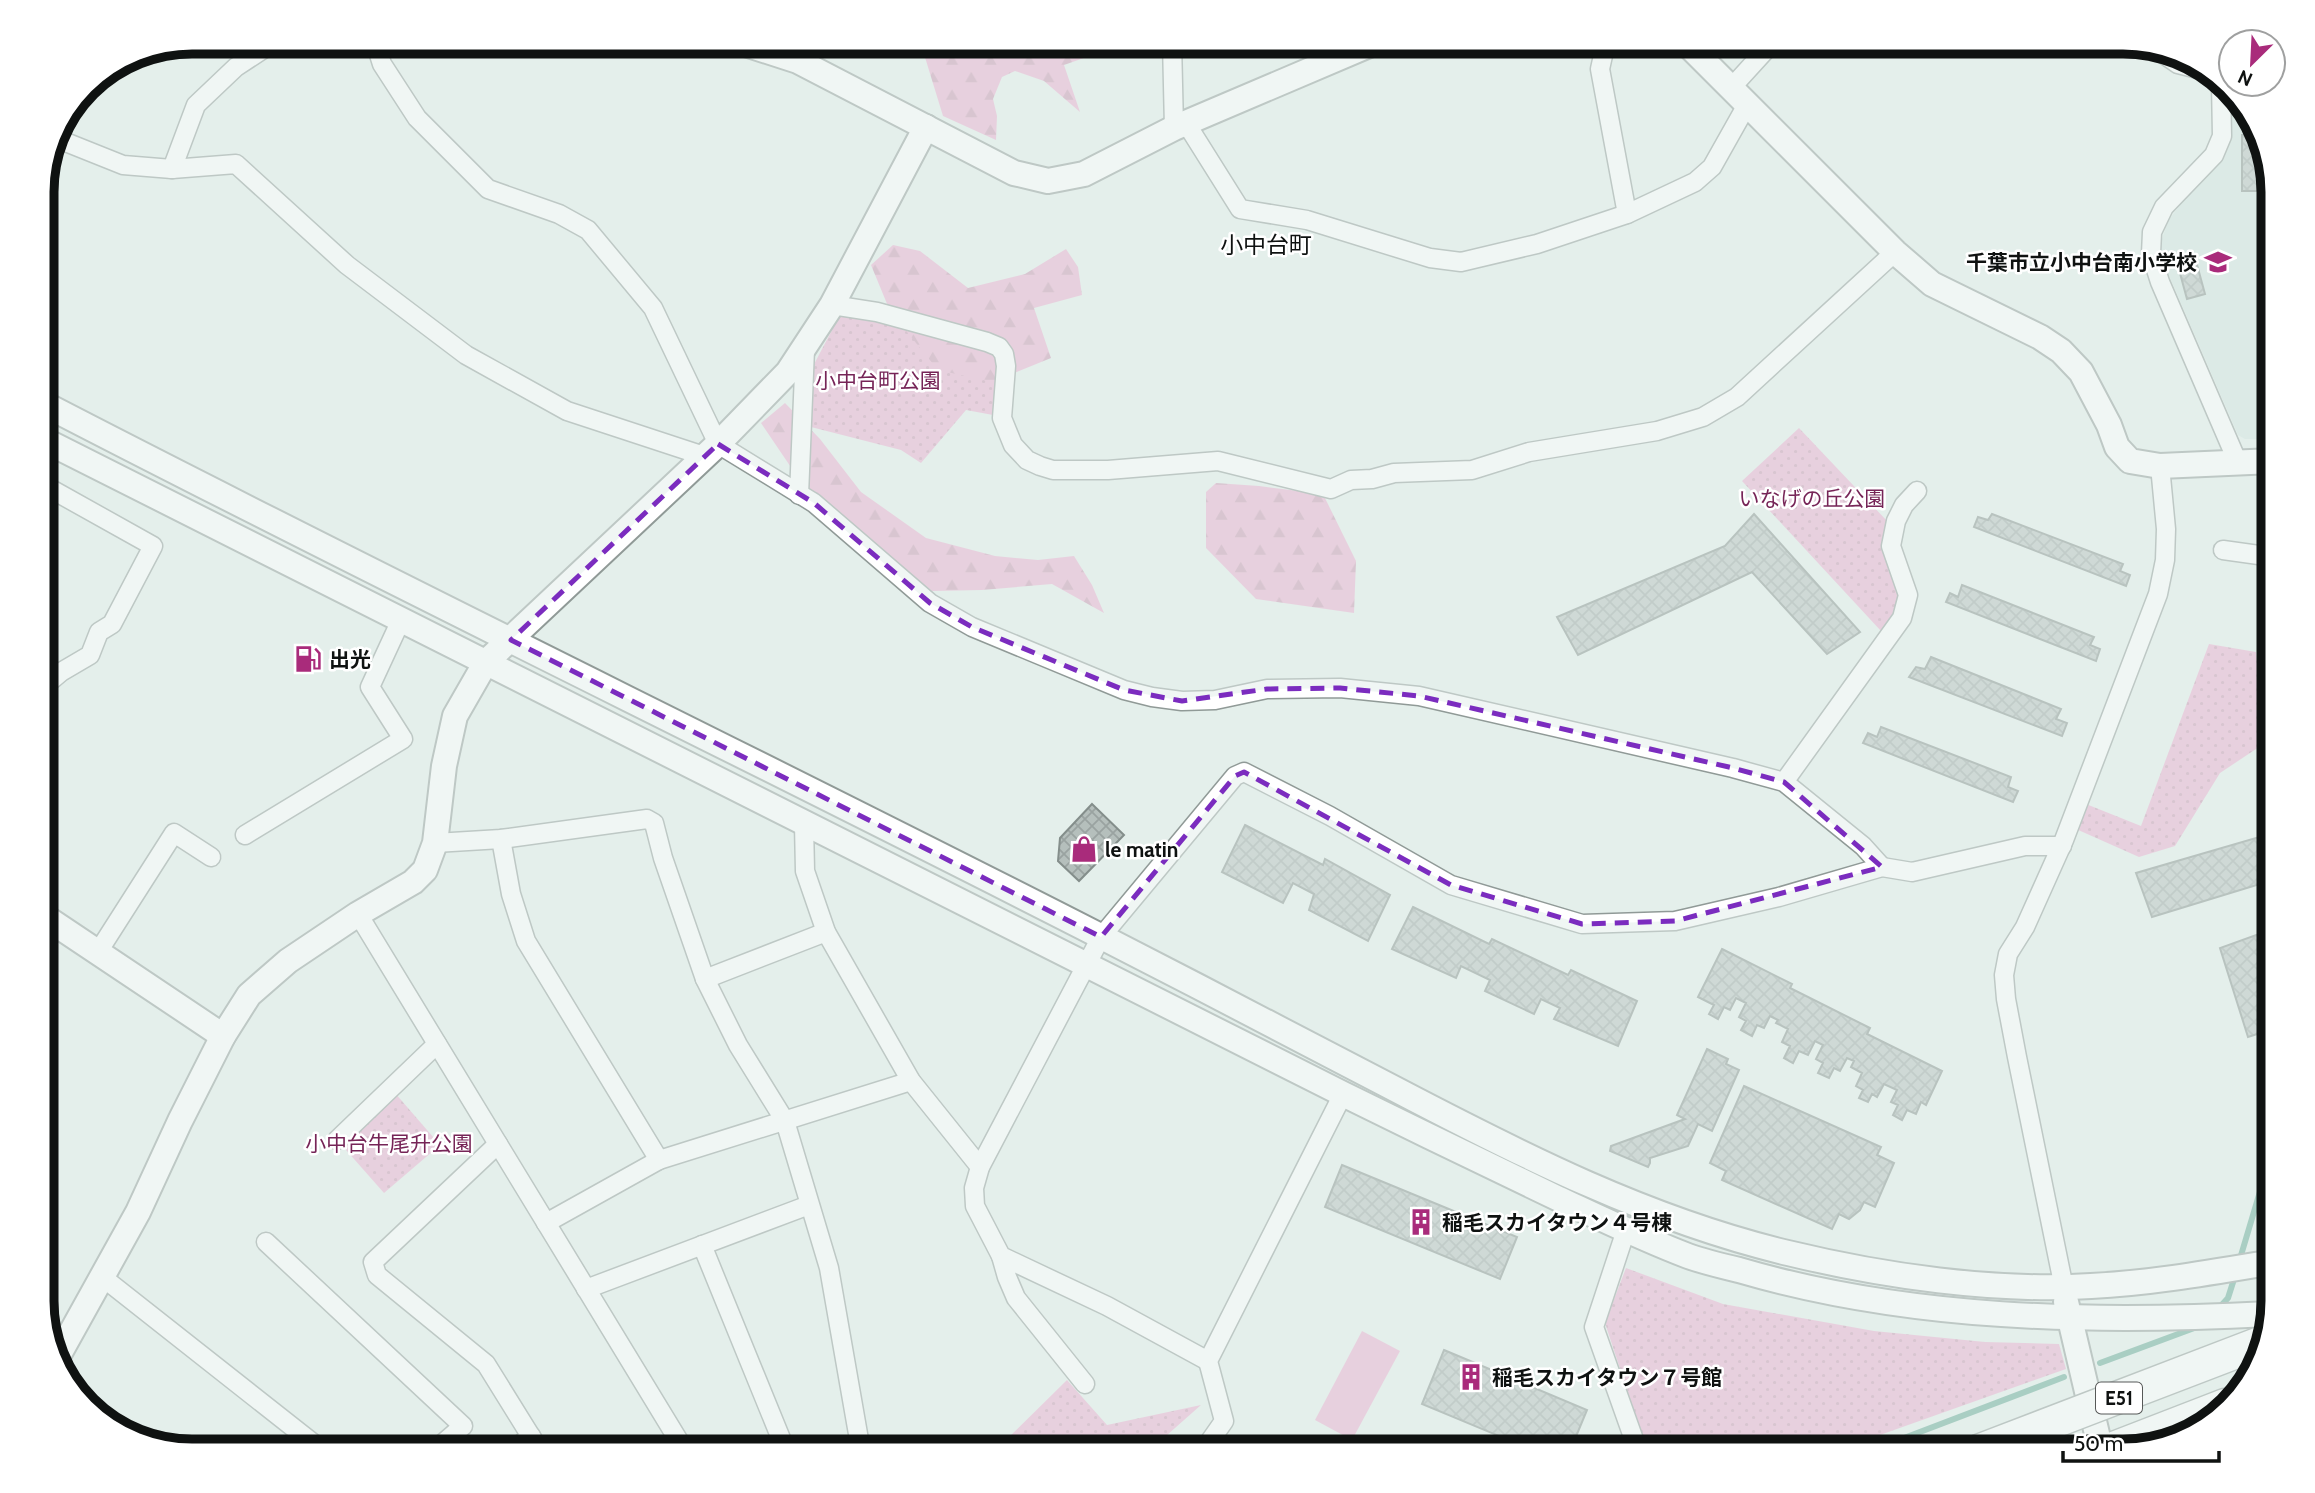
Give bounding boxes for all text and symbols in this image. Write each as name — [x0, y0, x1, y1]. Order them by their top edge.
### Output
north arrow — [2217, 28, 2287, 98]
text: N — [2234, 65, 2256, 91]
district label: 小中台町 — [1220, 231, 1312, 259]
school or university icon: 千葉市立小中台南小学校 — [2203, 247, 2233, 277]
place label: 千葉市立小中台南小学校 — [1966, 250, 2197, 275]
park label: 小中台町公園 — [815, 368, 941, 393]
park label: いなげの丘公園 — [1739, 486, 1886, 511]
fuel station icon: 出光 — [293, 644, 323, 674]
place label: 出光 — [329, 647, 371, 672]
shop icon: le matin — [1069, 834, 1099, 864]
place label: le matin — [1105, 837, 1178, 862]
park label: 小中台牛尾升公園 — [305, 1131, 473, 1156]
building icon: 稲毛スカイタウン４号棟 — [1406, 1207, 1436, 1237]
place label: 稲毛スカイタウン４号棟 — [1442, 1210, 1672, 1235]
building icon: 稲毛スカイタウン７号館 — [1456, 1362, 1486, 1392]
place label: 稲毛スカイタウン７号館 — [1492, 1365, 1722, 1390]
road number: E51 — [2096, 1382, 2142, 1414]
scale bar — [2063, 1420, 2219, 1464]
text: 50 m — [2074, 1431, 2123, 1456]

